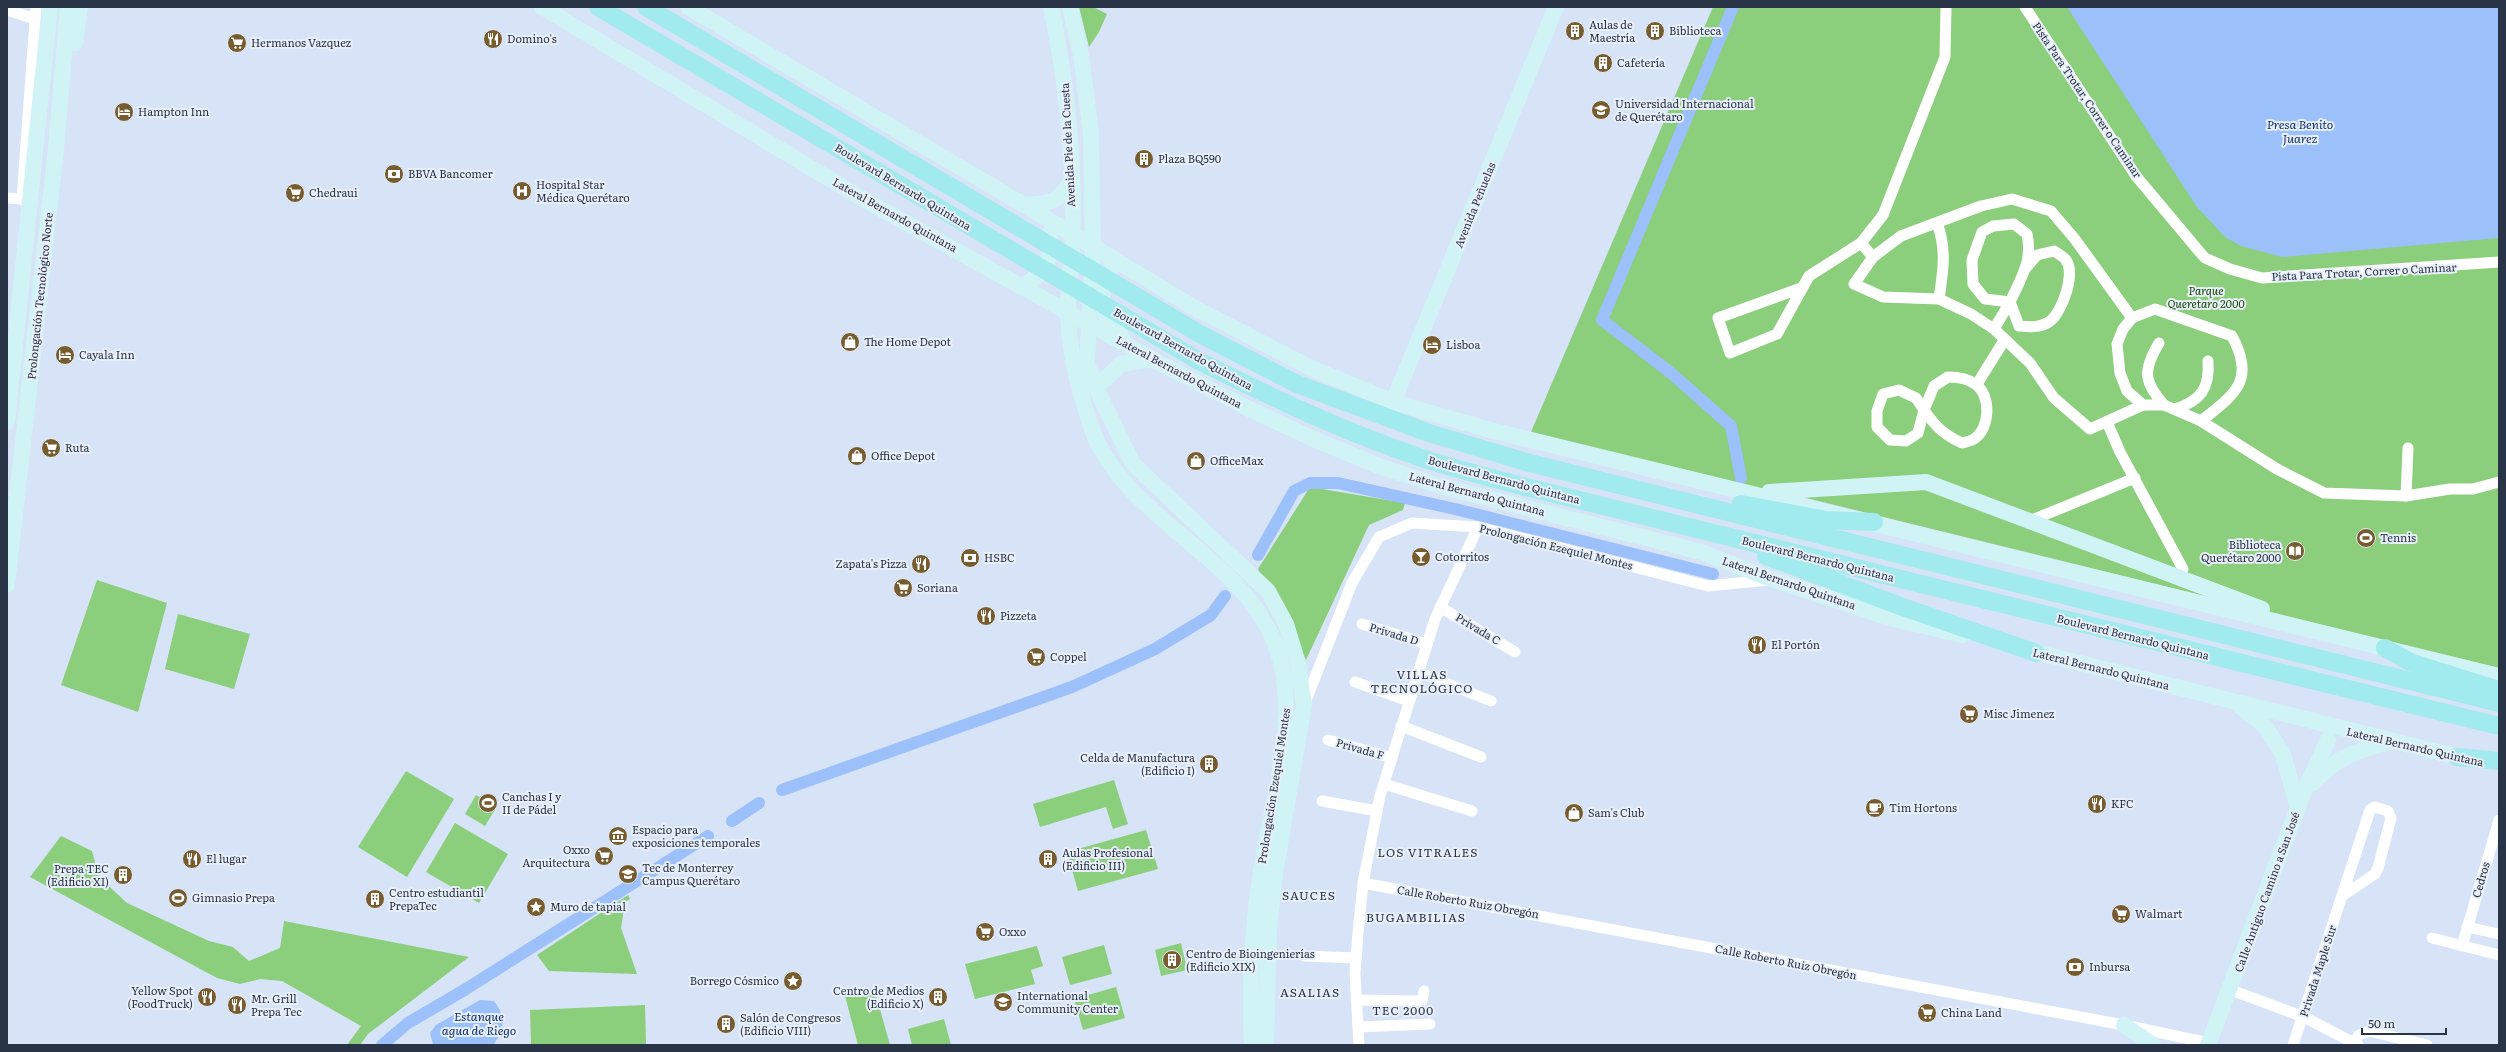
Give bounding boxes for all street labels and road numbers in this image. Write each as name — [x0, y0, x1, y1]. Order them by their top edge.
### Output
street label: Pista Para Trotar, Correr o Caminar — [2029, 18, 2147, 181]
street label: Avenida Pie de la Cuesta — [1056, 82, 1078, 208]
street label: Boulevard Bernardo Quintana — [832, 139, 975, 233]
street label: Avenida Peñuelas — [1450, 159, 1499, 250]
street label: Lateral Bernardo Quintana — [830, 173, 961, 255]
street label: Prolongación Tecnológico Norte — [22, 211, 56, 380]
street label: Pista Para Trotar, Correr o Caminar — [2271, 258, 2458, 284]
street label: Boulevard Bernardo Quintana — [1111, 303, 1256, 393]
street label: Lateral Bernardo Quintana — [1114, 331, 1245, 411]
street label: Boulevard Bernardo Quintana — [1426, 451, 1582, 507]
street label: Lateral Bernardo Quintana — [1407, 467, 1547, 519]
street label: Prolongación Ezequiel Montes — [1478, 519, 1635, 573]
street label: Boulevard Bernardo Quintana — [1740, 531, 1896, 585]
street label: Lateral Bernardo Quintana — [1720, 552, 1858, 613]
street label: Privada C — [1453, 608, 1504, 648]
street label: Boulevard Bernardo Quintana — [2055, 609, 2211, 663]
street label: Privada D — [1368, 618, 1421, 648]
street label: Lateral Bernardo Quintana — [2031, 643, 2171, 693]
street label: Prolongación Ezequiel Montes — [1253, 707, 1293, 865]
street label: Lateral Bernardo Quintana — [2345, 722, 2486, 770]
street label: Privada F — [1335, 734, 1386, 763]
street label: Calle Antiguo Camino a San José — [2230, 809, 2303, 974]
street label: Cedros — [2467, 860, 2493, 899]
street label: Calle Roberto Ruiz Obregón — [1396, 881, 1540, 921]
street label: Privada Maple Sur — [2295, 922, 2340, 1019]
street label: Calle Roberto Ruiz Obregón — [1714, 939, 1858, 983]

